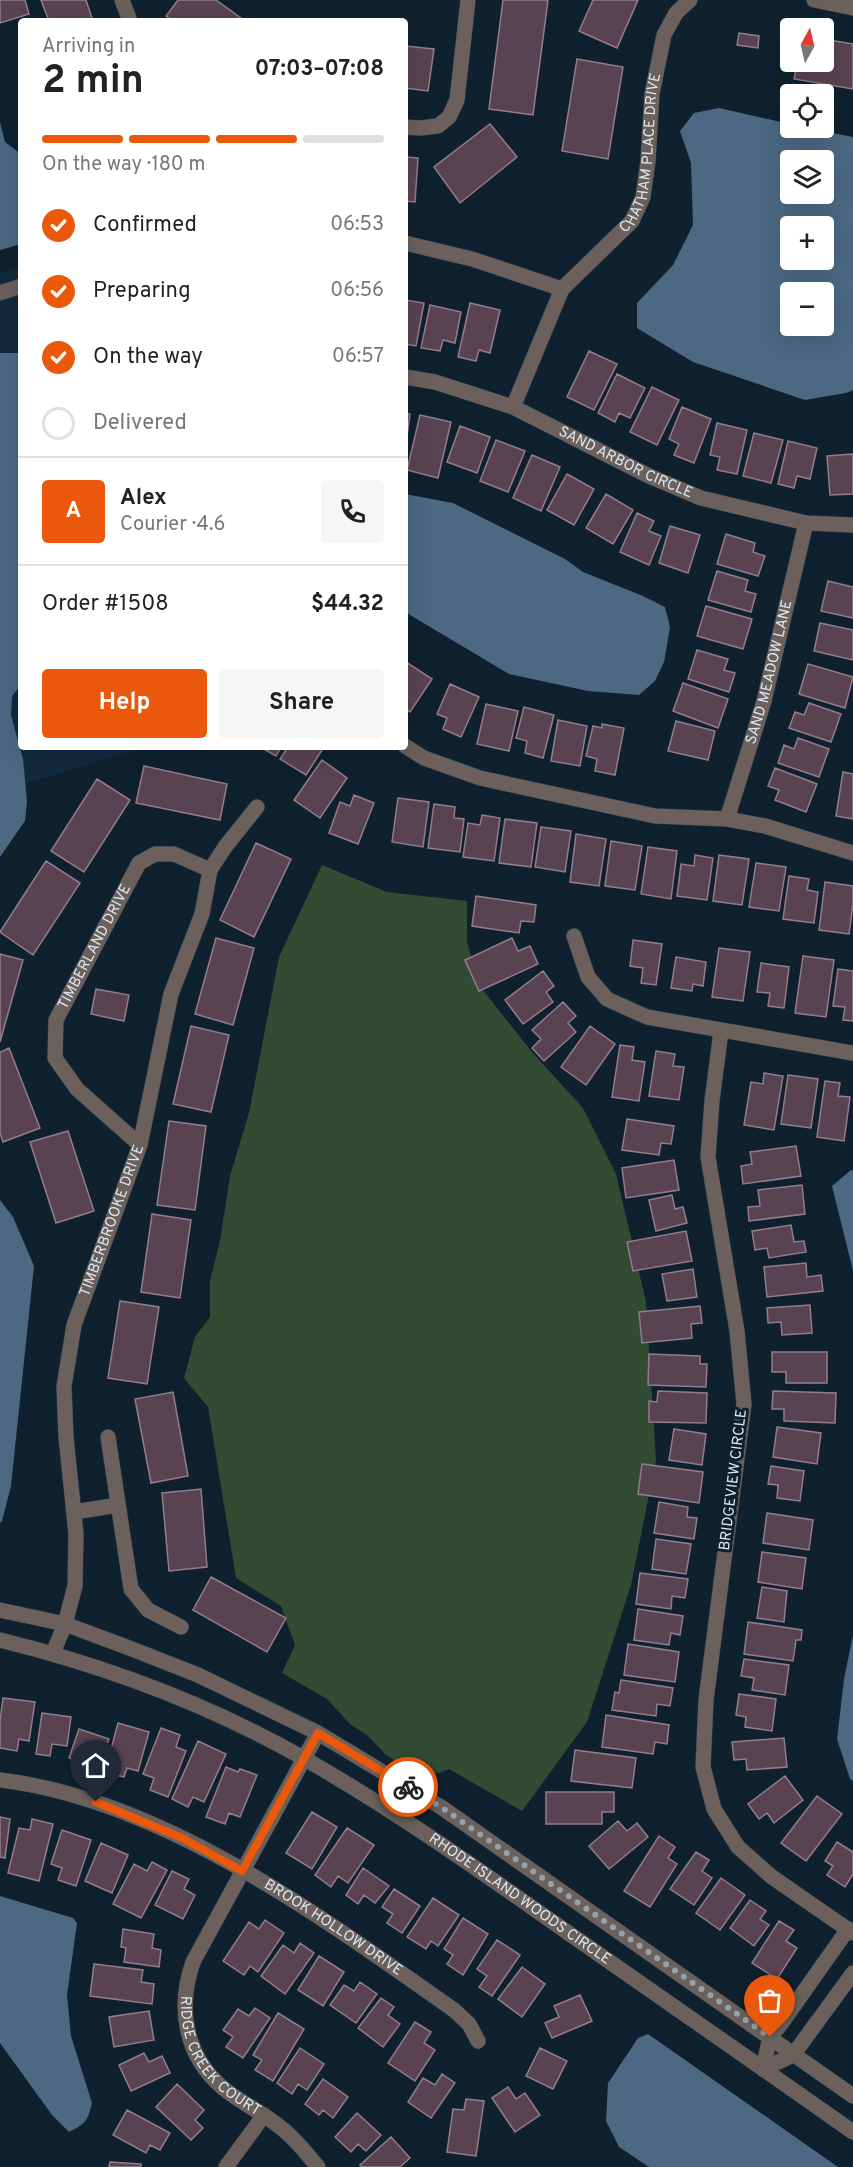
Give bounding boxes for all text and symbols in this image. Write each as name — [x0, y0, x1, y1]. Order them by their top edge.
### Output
north arrow — [780, 18, 834, 72]
map controls — [780, 18, 834, 336]
text: Arriving in — [42, 34, 135, 60]
text: 07:03–07:08 — [255, 56, 384, 83]
text: 2 min — [42, 58, 144, 107]
street label: CHATHAM PLACE DRIVE — [615, 71, 666, 238]
button: locate — [780, 84, 834, 138]
button: layers — [780, 150, 834, 204]
text: On the way · 180 m — [42, 152, 205, 178]
icon: check — [42, 209, 75, 242]
text: Confirmed — [93, 212, 197, 239]
text: 06:53 — [330, 212, 384, 238]
button: + — [780, 216, 834, 270]
icon: check — [42, 275, 75, 308]
text: Preparing — [93, 278, 191, 305]
text: 06:56 — [330, 278, 384, 304]
button: − — [780, 282, 834, 336]
icon: check — [42, 341, 75, 374]
text: On the way — [93, 344, 203, 371]
text: 06:57 — [332, 344, 384, 370]
text: Delivered — [93, 410, 187, 437]
street label: SAND ARBOR CIRCLE — [555, 422, 696, 503]
button: phone — [321, 480, 384, 543]
text: Alex — [120, 485, 167, 512]
text: A — [66, 498, 81, 525]
text: Courier · 4.6 — [120, 512, 225, 538]
text: Order #1508 — [42, 591, 169, 618]
text: $44.32 — [311, 591, 384, 618]
street label: SAND MEADOW LANE — [742, 598, 797, 747]
button: Help — [42, 669, 207, 738]
button: Share — [219, 669, 384, 738]
street label: TIMBERLAND DRIVE — [54, 881, 136, 1013]
street label: TIMBERBROOKE DRIVE — [76, 1142, 149, 1299]
street label: BRIDGEVIEW CIRCLE — [716, 1408, 752, 1552]
pin — [70, 1740, 121, 1802]
icon: home — [79, 1749, 112, 1782]
courier — [378, 1757, 438, 1817]
icon: bike — [392, 1771, 425, 1804]
street label: RHODE ISLAND WOODS CIRCLE — [425, 1829, 615, 1969]
street label: BROOK HOLLOW DRIVE — [260, 1875, 406, 1980]
pin — [744, 1975, 795, 2037]
icon: bag — [753, 1984, 786, 2017]
street label: RIDGE CREEK COURT — [176, 1995, 264, 2120]

